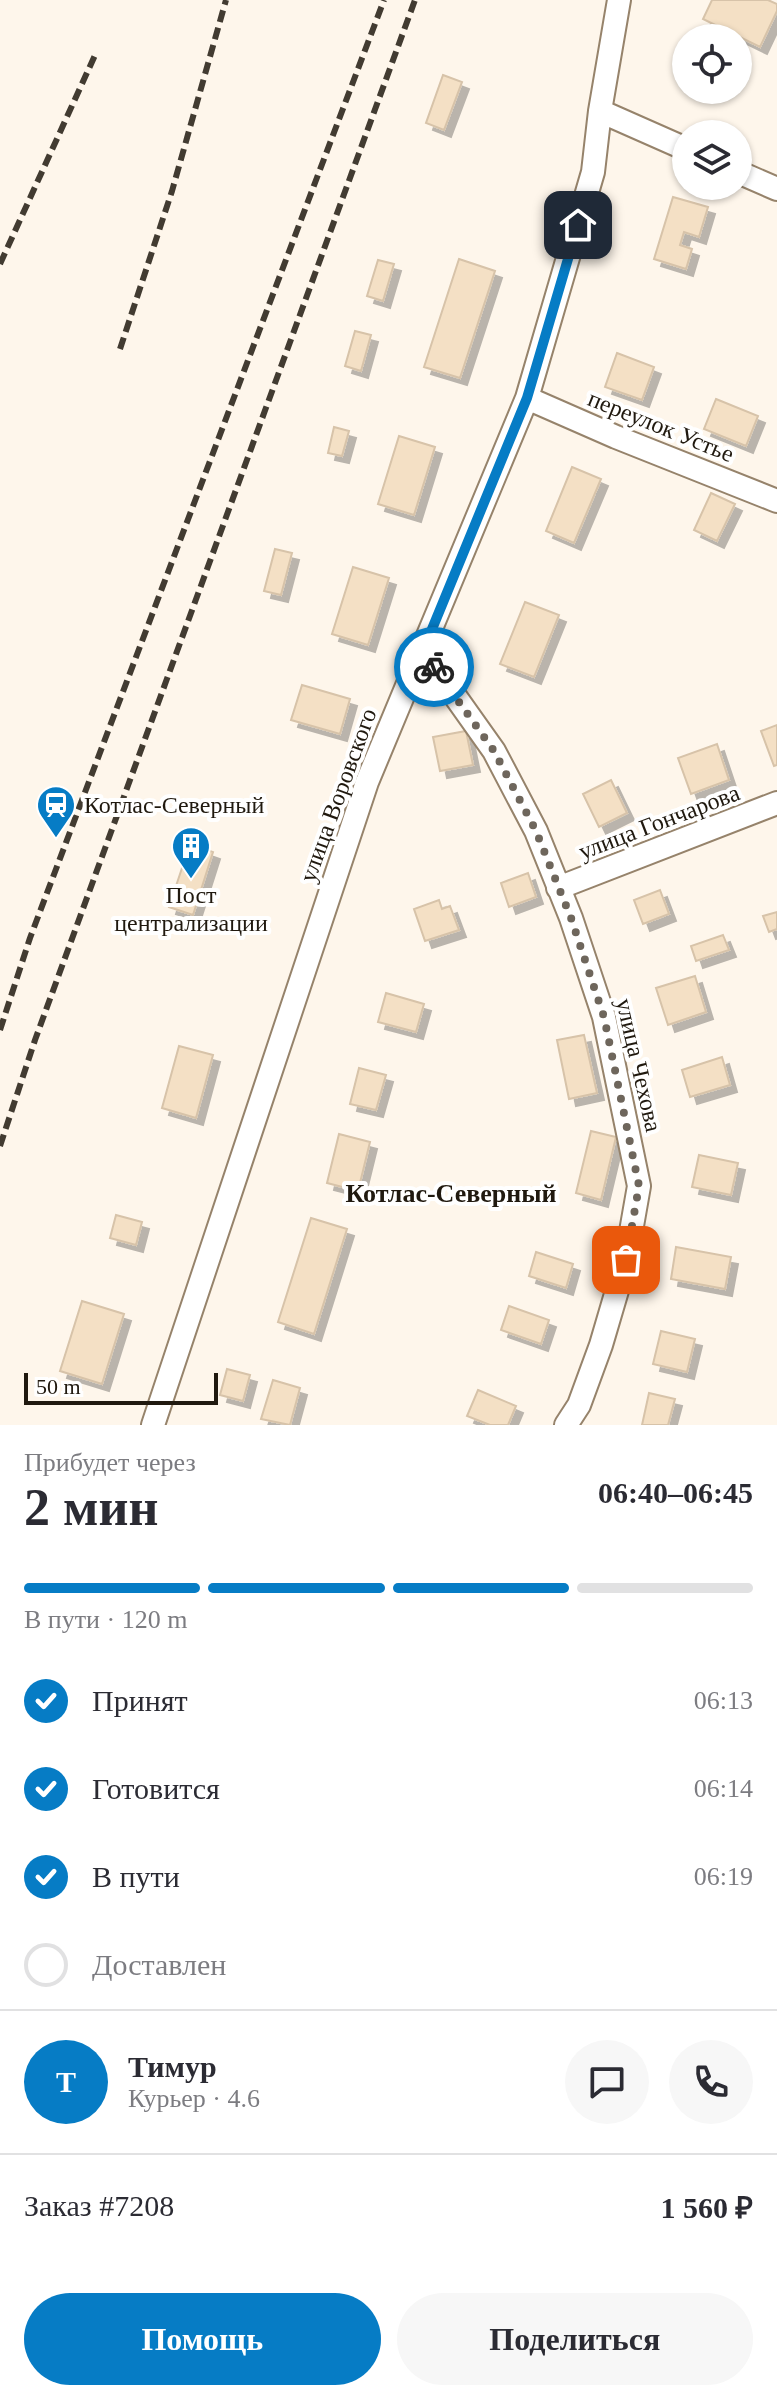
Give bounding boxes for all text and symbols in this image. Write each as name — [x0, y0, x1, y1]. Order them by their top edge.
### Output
map controls — [672, 24, 752, 200]
button: locate — [672, 24, 752, 104]
button: layers — [672, 120, 752, 200]
pin — [544, 191, 612, 259]
icon: home — [556, 203, 600, 247]
street label: переулок Устье — [584, 385, 738, 467]
courier — [394, 627, 474, 707]
icon: bike — [412, 645, 456, 689]
street label: улица Воровского — [295, 705, 381, 885]
street label: улица Гончарова — [575, 779, 743, 865]
station icon: Котлас-Северный — [35, 784, 77, 839]
place label: Котлас-Северный — [84, 792, 264, 818]
building icon: Пост централизации — [170, 825, 212, 880]
place label: Пост централизации — [114, 882, 268, 936]
street label: улица Чехова — [611, 996, 667, 1134]
district label: Котлас-Северный — [345, 1179, 557, 1208]
pin — [592, 1226, 660, 1294]
icon: bag — [604, 1238, 648, 1282]
scale bar — [24, 1369, 218, 1405]
text: 50 m — [36, 1374, 81, 1399]
text: Прибудет через — [24, 1448, 196, 1477]
text: 06:40–06:45 — [598, 1476, 753, 1509]
text: 2 мин — [24, 1479, 158, 1536]
text: В пути · 120 m — [24, 1605, 187, 1634]
icon: check — [24, 1679, 68, 1723]
text: Принят — [92, 1684, 188, 1717]
text: 06:13 — [694, 1686, 753, 1715]
icon: check — [24, 1767, 68, 1811]
text: Готовится — [92, 1772, 220, 1805]
text: 06:14 — [694, 1774, 753, 1803]
icon: check — [24, 1855, 68, 1899]
text: В пути — [92, 1860, 180, 1893]
text: 06:19 — [694, 1862, 753, 1891]
text: Доставлен — [92, 1948, 226, 1981]
button: chat — [565, 2040, 649, 2124]
button: phone — [669, 2040, 753, 2124]
text: Тимур — [128, 2050, 217, 2083]
text: Т — [56, 2065, 76, 2098]
text: Курьер · 4.6 — [128, 2084, 260, 2113]
text: Заказ #7208 — [24, 2189, 174, 2222]
text: 1 560 ₽ — [661, 2191, 753, 2224]
button: Помощь — [24, 2293, 381, 2385]
button: Поделиться — [397, 2293, 753, 2385]

